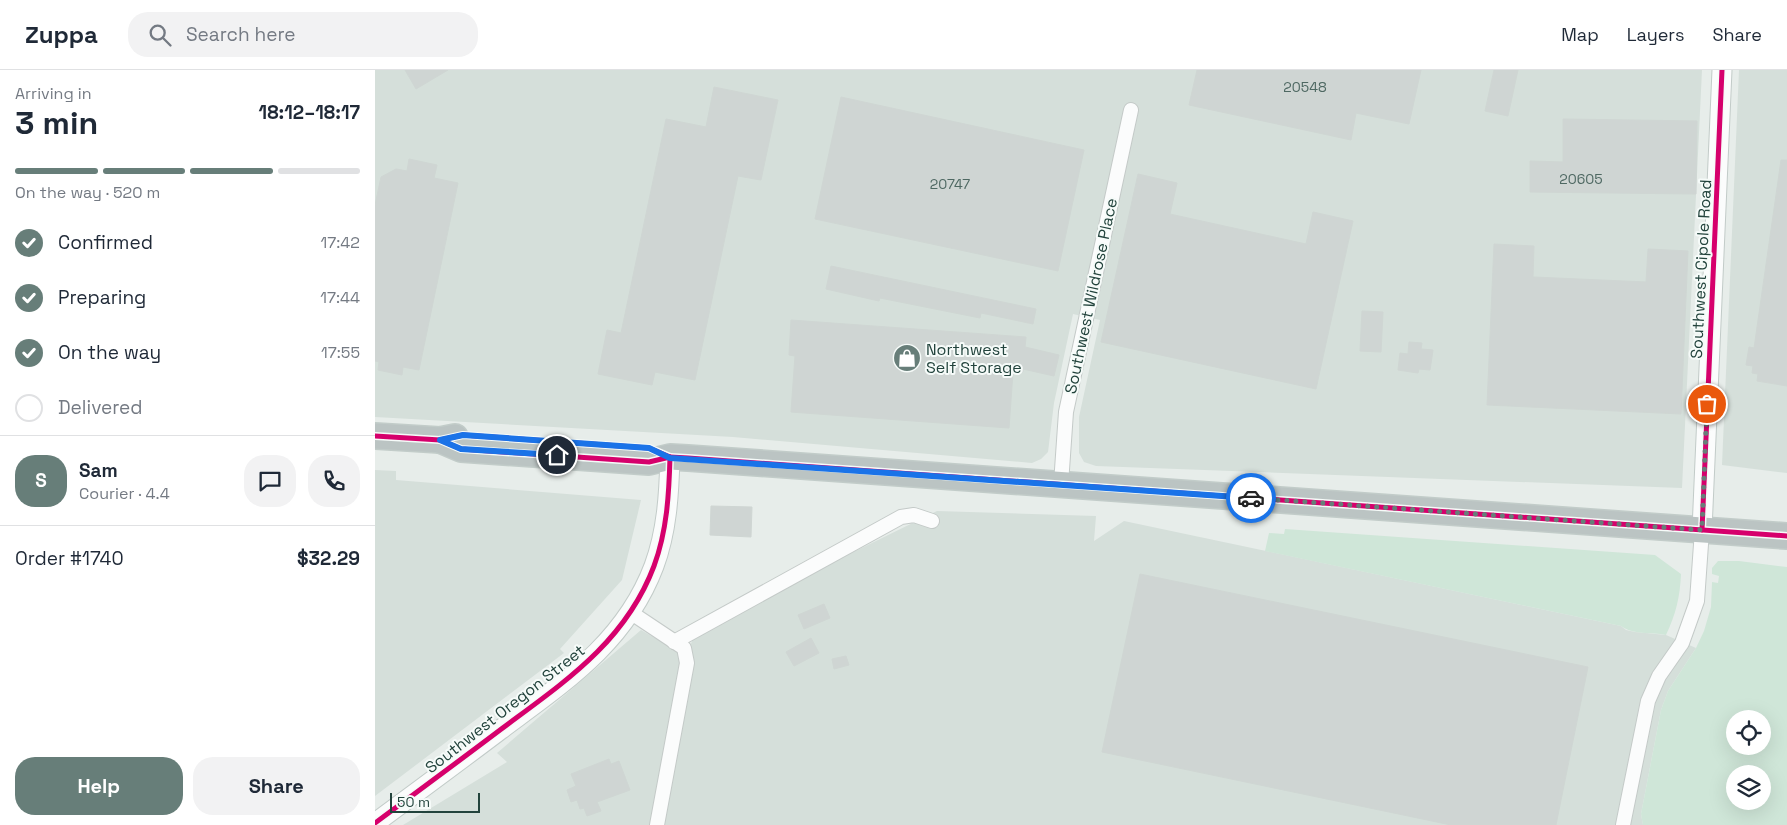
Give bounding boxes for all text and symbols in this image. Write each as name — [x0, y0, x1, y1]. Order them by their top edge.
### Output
search box — [128, 12, 478, 57]
text: Zuppa — [25, 19, 98, 50]
icon: search — [146, 21, 174, 49]
text: Search here — [186, 22, 295, 47]
text: Map — [1561, 23, 1599, 46]
text: Layers — [1627, 23, 1684, 46]
text: Share — [1712, 23, 1762, 46]
house number: 20548 — [1283, 78, 1327, 96]
text: Arriving in — [15, 83, 92, 104]
text: 18:12–18:17 — [259, 100, 360, 125]
text: 3 min — [15, 103, 98, 143]
house number: 20605 — [1559, 170, 1603, 188]
house number: 20747 — [930, 175, 970, 193]
street label: Southwest Cipole Road — [1686, 179, 1716, 359]
text: On the way · 520 m — [15, 182, 160, 203]
street label: Southwest Wildrose Place — [1060, 196, 1122, 396]
icon: check — [15, 229, 43, 257]
text: Confirmed — [58, 230, 153, 255]
text: 17:42 — [321, 232, 360, 253]
icon: check — [15, 284, 43, 312]
text: Preparing — [58, 285, 146, 310]
text: 17:44 — [320, 287, 360, 308]
icon: check — [15, 339, 43, 367]
place label: Northwest Self Storage — [926, 339, 1022, 378]
text: On the way — [58, 340, 161, 365]
text: 17:55 — [321, 342, 360, 363]
shop icon: Northwest Self Storage — [892, 343, 922, 373]
pin — [1686, 383, 1728, 425]
icon: bag — [1693, 390, 1721, 418]
text: Delivered — [58, 395, 143, 420]
pin — [536, 434, 578, 476]
icon: home — [543, 441, 571, 469]
button: chat — [244, 455, 296, 507]
button: phone — [308, 455, 360, 507]
text: Sam — [79, 458, 118, 483]
text: S — [35, 468, 47, 493]
courier — [1226, 473, 1276, 523]
text: Courier · 4.4 — [79, 483, 170, 504]
icon: car — [1237, 484, 1265, 512]
text: Order #1740 — [15, 546, 124, 571]
text: $32.29 — [297, 546, 360, 571]
street label: Southwest Oregon Street — [421, 640, 589, 778]
map controls — [1726, 710, 1771, 810]
button: locate — [1726, 710, 1771, 755]
button: Help — [15, 757, 183, 815]
button: Share — [193, 757, 360, 815]
button: layers — [1726, 765, 1771, 810]
scale bar — [390, 790, 480, 813]
text: 50 m — [397, 793, 430, 811]

